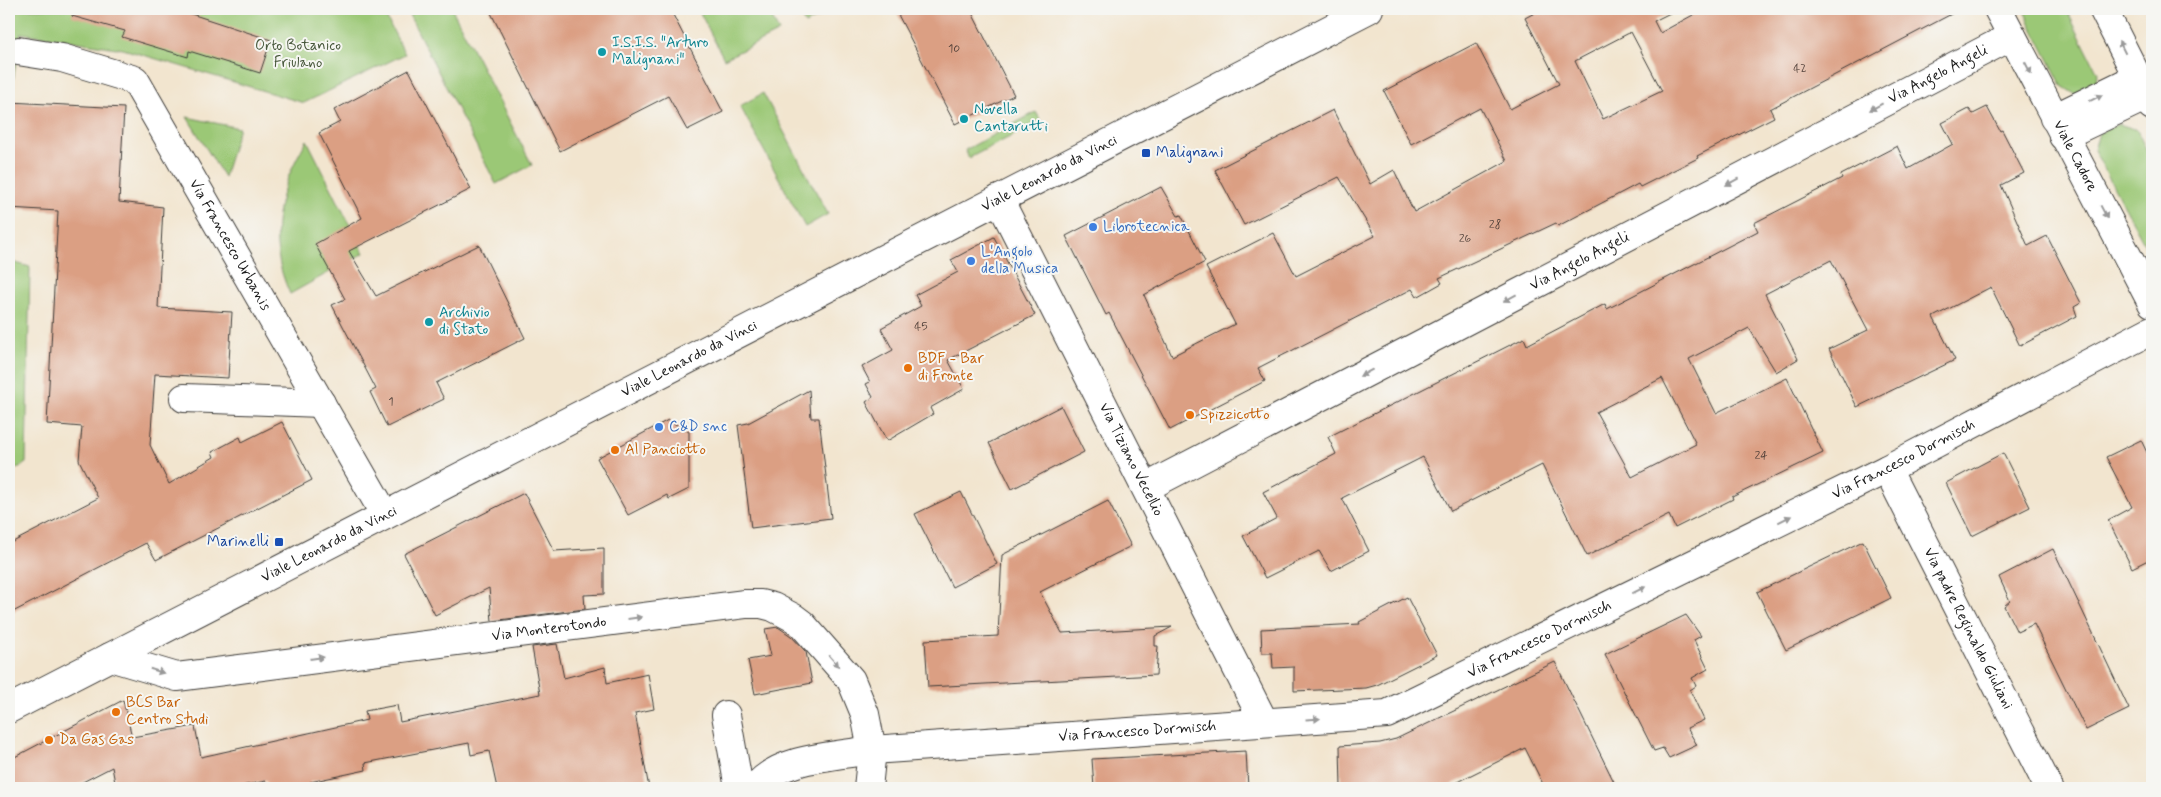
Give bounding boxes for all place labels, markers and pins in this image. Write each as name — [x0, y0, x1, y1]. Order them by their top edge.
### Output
place label: I.S.I.S. "Arturo Malignani" — [612, 33, 709, 70]
marker: I.S.I.S. "Arturo Malignani" — [596, 46, 608, 58]
place label: Novella Cantarutti — [974, 100, 1048, 137]
marker: Novella Cantarutti — [958, 113, 970, 125]
place label: Malignani — [1156, 143, 1224, 163]
marker: Malignani — [1140, 147, 1152, 159]
place label: Librotecnica — [1103, 217, 1190, 237]
marker: Librotecnica — [1087, 221, 1099, 233]
place label: L'Angolo della Musica — [981, 242, 1058, 279]
marker: L'Angolo della Musica — [965, 255, 977, 267]
place label: Archivio di Stato — [439, 303, 490, 340]
marker: Archivio di Stato — [423, 316, 435, 328]
place label: BDF - Bar di Fronte — [918, 349, 985, 386]
marker: BDF - Bar di Fronte — [902, 362, 914, 374]
place label: Spizzicotto — [1200, 405, 1270, 425]
marker: Spizzicotto — [1184, 409, 1196, 421]
place label: C&D snc — [669, 417, 727, 437]
marker: C&D snc — [653, 421, 665, 433]
place label: Al Panciotto — [625, 440, 706, 460]
marker: Al Panciotto — [609, 444, 621, 456]
place label: Marinelli — [207, 532, 269, 552]
marker: Marinelli — [273, 536, 285, 548]
place label: BCS Bar Centro Studi — [126, 693, 208, 730]
marker: BCS Bar Centro Studi — [110, 706, 122, 718]
place label: Da Gas Gas — [59, 730, 134, 750]
marker: Da Gas Gas — [43, 734, 55, 746]

